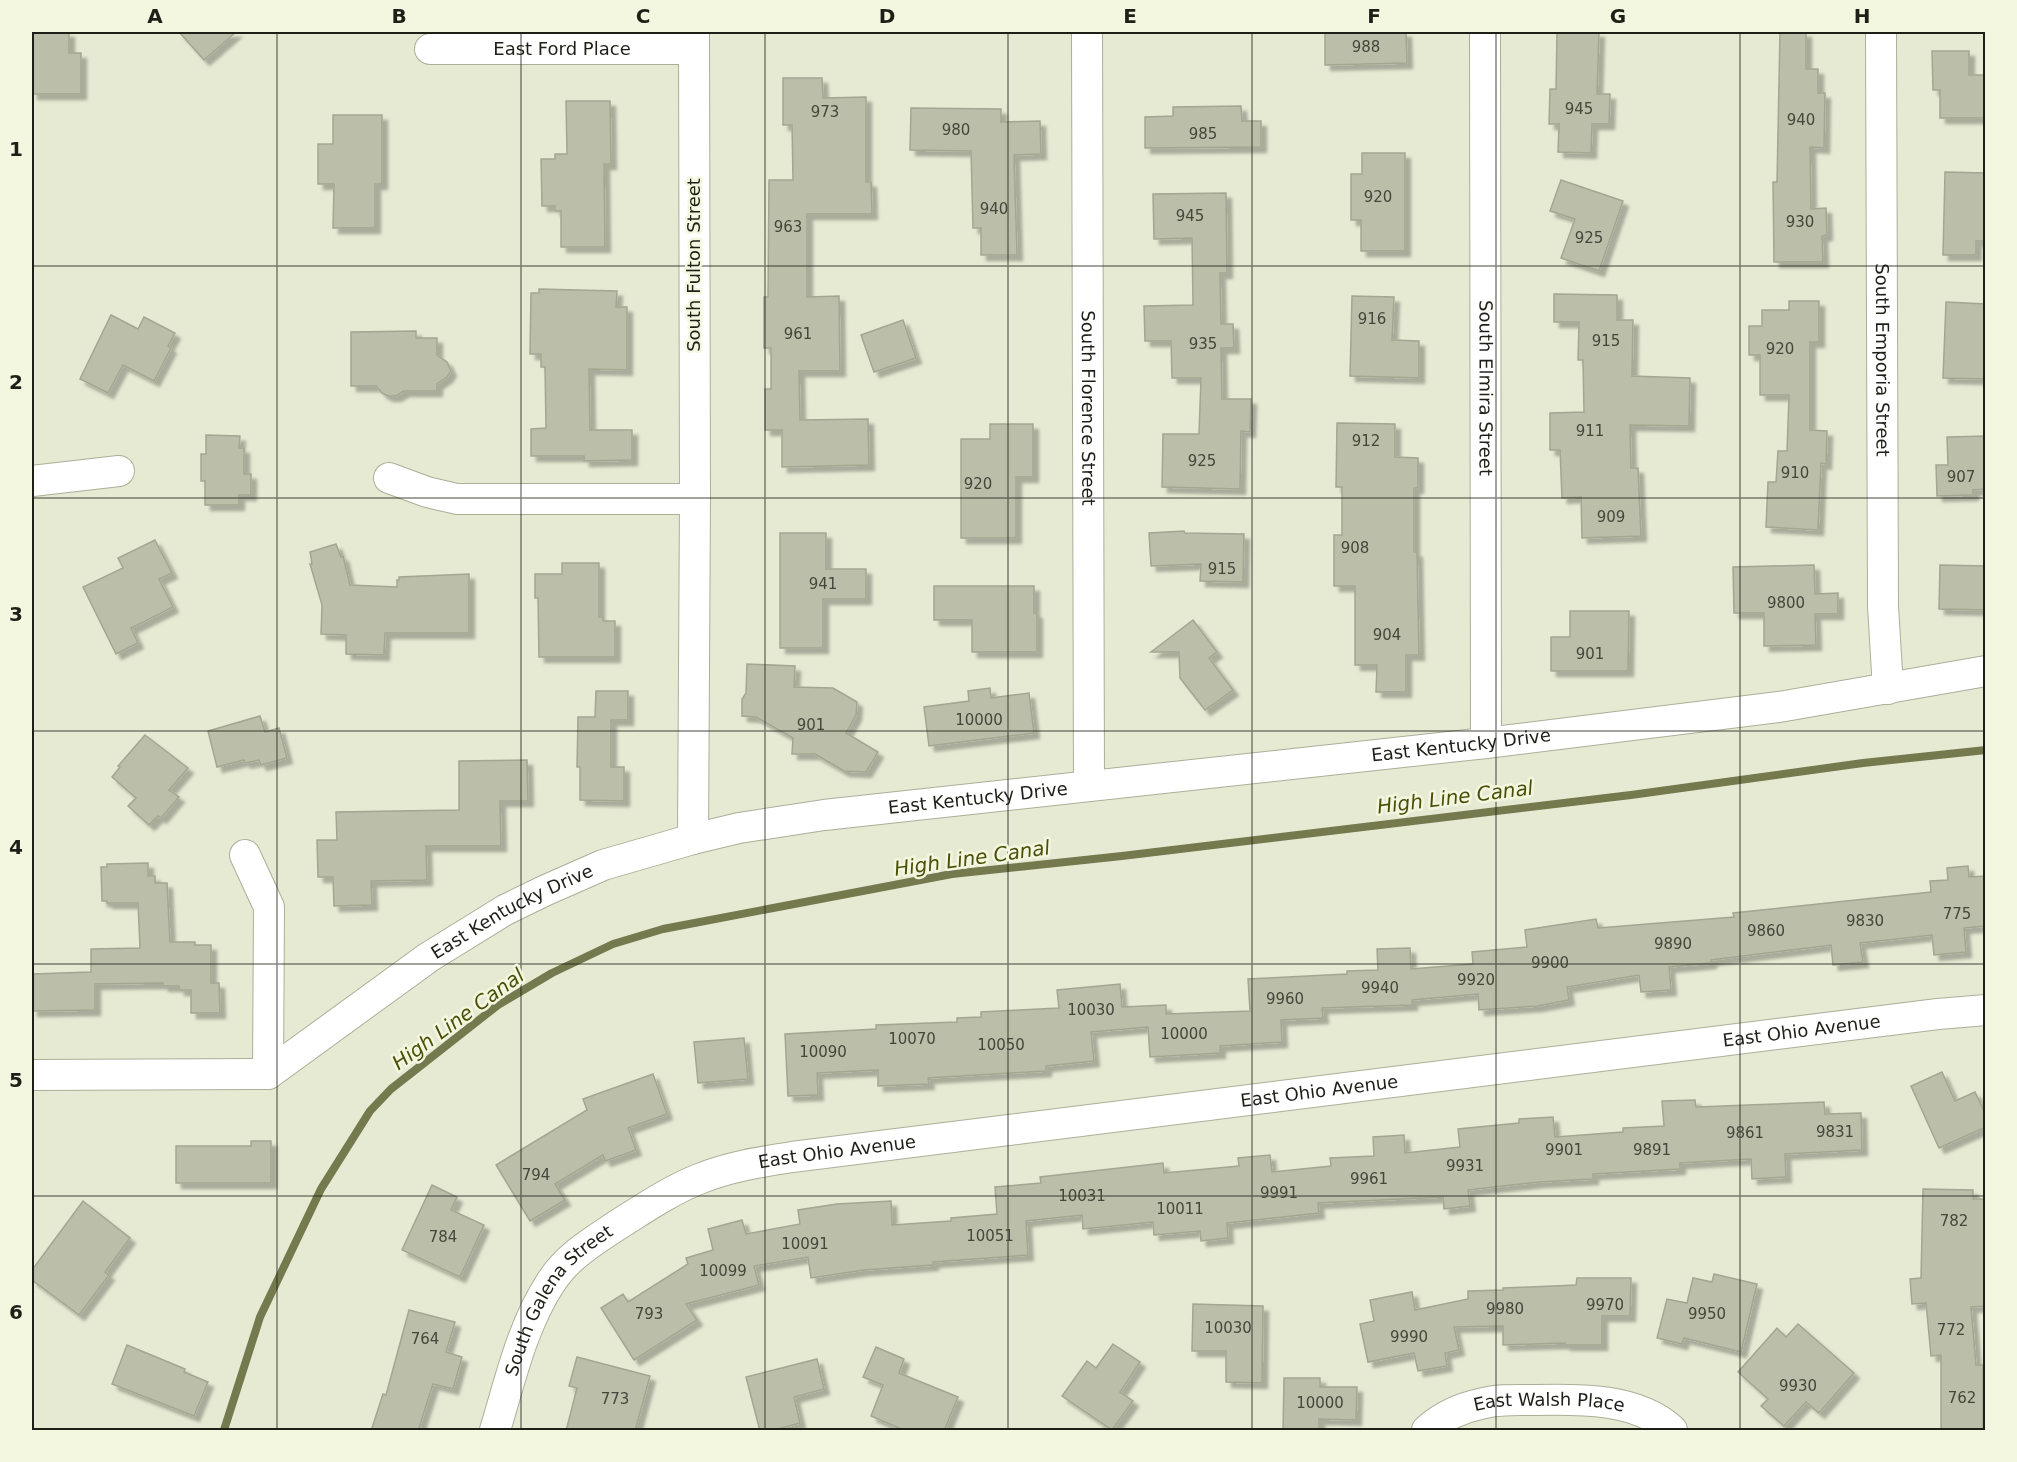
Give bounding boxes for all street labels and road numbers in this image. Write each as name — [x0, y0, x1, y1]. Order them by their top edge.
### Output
street label: East Ford Place — [493, 38, 631, 59]
street label: South Fulton Street — [683, 178, 704, 352]
street label: South Emporia Street — [1872, 263, 1893, 457]
street label: South Elmira Street — [1475, 300, 1497, 476]
street label: South Florence Street — [1078, 310, 1099, 506]
street label: East Kentucky Drive — [1370, 724, 1552, 765]
street label: East Kentucky Drive — [887, 778, 1069, 818]
street label: East Kentucky Drive — [427, 860, 596, 963]
street label: East Ohio Avenue — [1721, 1010, 1882, 1051]
street label: East Ohio Avenue — [1239, 1070, 1399, 1111]
street label: East Ohio Avenue — [756, 1131, 917, 1172]
street label: South Galena Street — [500, 1220, 616, 1378]
street label: East Walsh Place — [1471, 1389, 1627, 1416]

